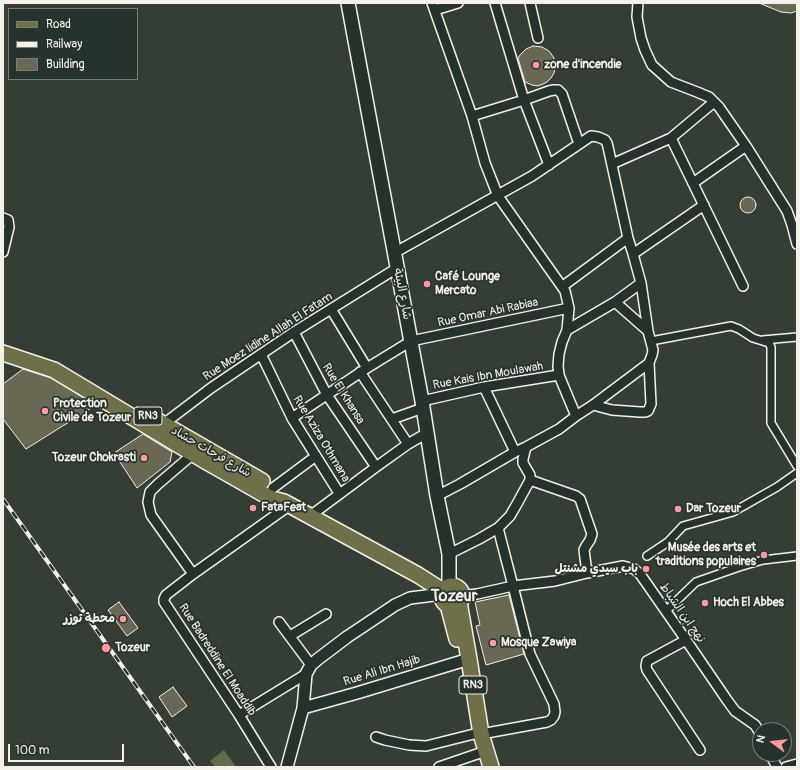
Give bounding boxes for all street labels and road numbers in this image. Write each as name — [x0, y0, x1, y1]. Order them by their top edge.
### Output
street label: شارع البيئة — [390, 267, 414, 321]
street label: Rue Moez lidine Allah El Fatam — [201, 290, 335, 384]
street label: Rue Omar Abi Rabiaa — [436, 295, 540, 331]
street label: Rue Kais Ibn Moulawah — [432, 359, 544, 393]
street label: Rue El Khansa — [319, 361, 367, 427]
street label: Rue Aziza Othmana — [290, 393, 352, 485]
road number: RN3 — [134, 407, 162, 425]
street label: شارع فرحات حشاد — [169, 423, 253, 481]
street label: نهج ابن الشباط — [656, 580, 708, 646]
street label: Rue Badreddine El Moaddib — [175, 601, 259, 719]
street label: Rue Ali Ibn Hajib — [342, 652, 422, 690]
road number: RN3 — [459, 676, 487, 694]

